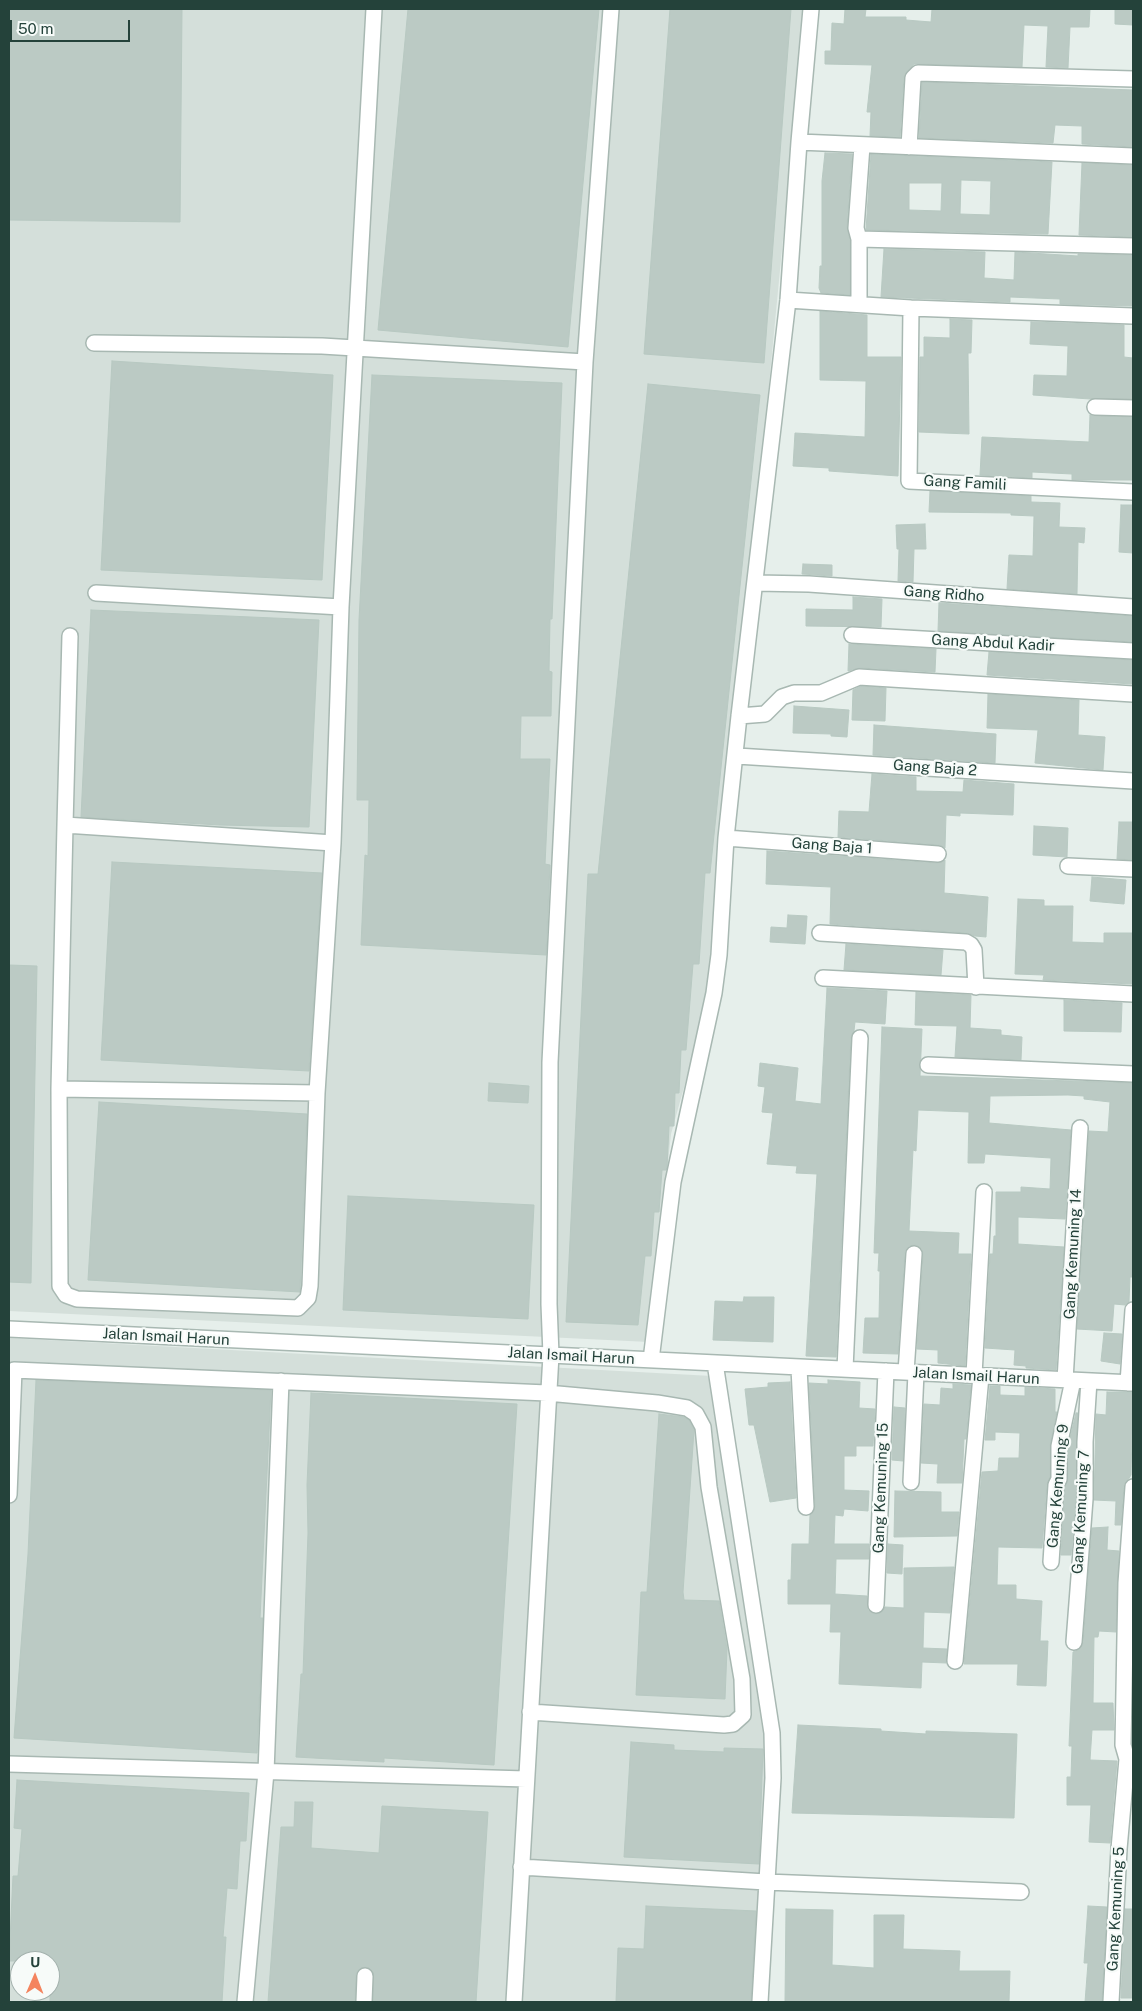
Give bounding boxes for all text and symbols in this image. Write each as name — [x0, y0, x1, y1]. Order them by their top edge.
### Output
scale bar — [12, 10, 132, 42]
text: 50 m — [18, 20, 53, 37]
street label: Gang Famili — [923, 472, 1007, 494]
street label: Gang Ridho — [903, 582, 985, 606]
street label: Gang Abdul Kadir — [931, 631, 1055, 655]
street label: Gang Baja 2 — [892, 756, 978, 780]
street label: Gang Baja 1 — [791, 834, 873, 858]
street label: Gang Kemuning 14 — [1061, 1188, 1085, 1320]
street label: Jalan Ismail Harun — [102, 1325, 230, 1349]
street label: Jalan Ismail Harun — [507, 1344, 635, 1368]
street label: Jalan Ismail Harun — [912, 1364, 1040, 1388]
street label: Gang Kemuning 15 — [870, 1422, 892, 1554]
street label: Gang Kemuning 9 — [1044, 1423, 1072, 1549]
street label: Gang Kemuning 7 — [1069, 1450, 1093, 1574]
street label: Gang Kemuning 5 — [1104, 1846, 1128, 1972]
north arrow — [10, 1951, 60, 2001]
text: U — [30, 1954, 40, 1970]

